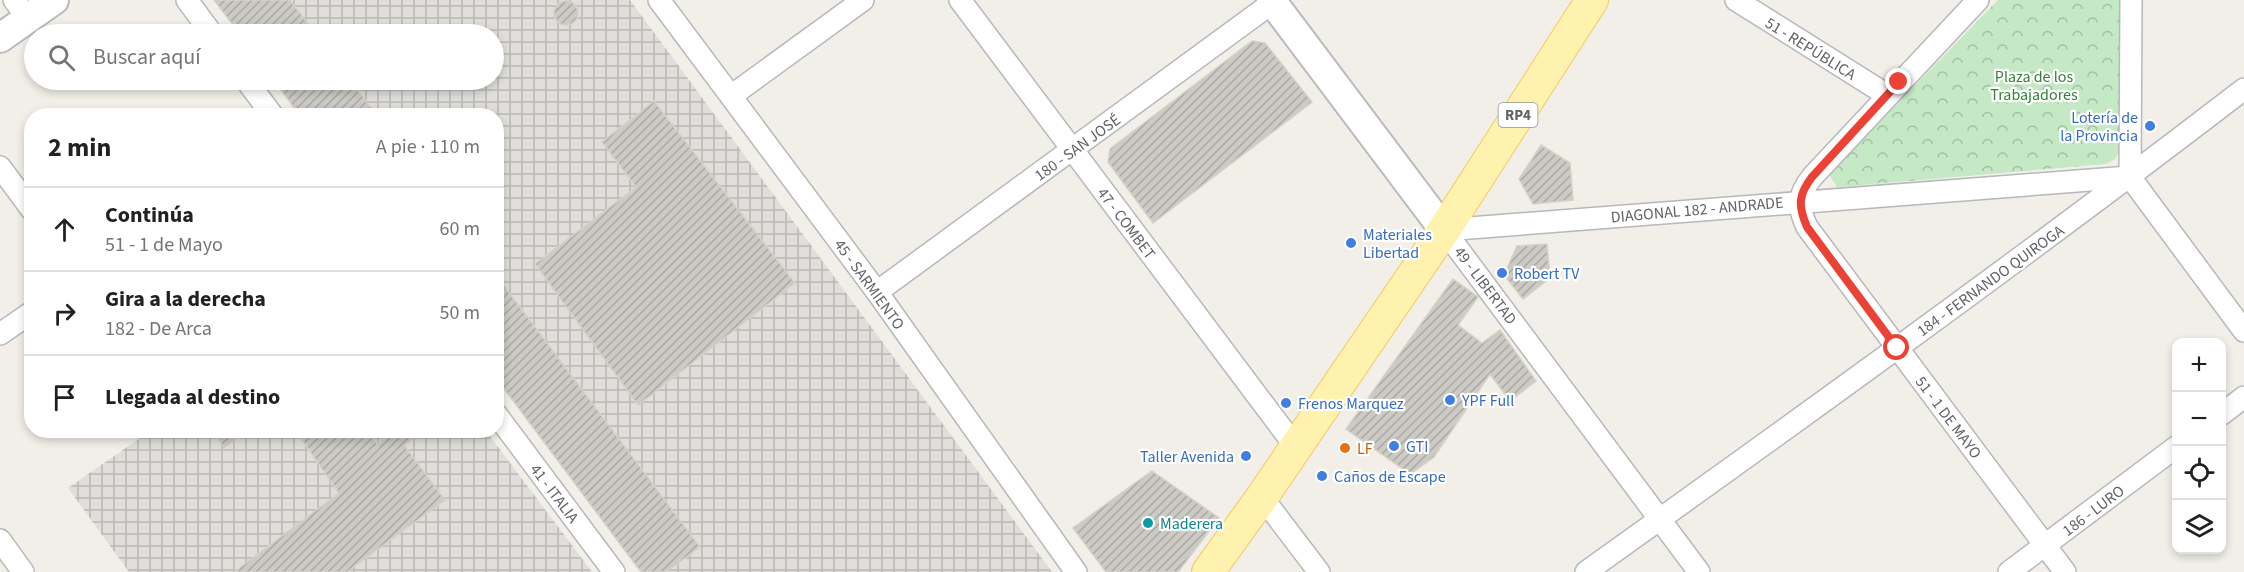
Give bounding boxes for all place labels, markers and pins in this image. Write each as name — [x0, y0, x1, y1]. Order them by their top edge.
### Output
place label: Lotería de la Provincia — [2060, 107, 2138, 147]
marker: Lotería de la Provincia — [2143, 119, 2157, 133]
place label: Materiales Libertad — [1363, 224, 1432, 264]
marker: Materiales Libertad — [1344, 236, 1358, 250]
place label: Robert TV — [1514, 263, 1580, 285]
marker: Robert TV — [1495, 266, 1509, 280]
place label: YPF Full — [1461, 390, 1514, 412]
place label: Frenos Marquez — [1298, 393, 1404, 415]
marker: YPF Full — [1443, 393, 1457, 407]
marker: Frenos Marquez — [1279, 396, 1293, 410]
place label: GTI — [1406, 436, 1428, 458]
place label: LF — [1357, 438, 1373, 460]
marker: GTI — [1387, 439, 1401, 453]
marker: LF — [1338, 441, 1352, 455]
place label: Taller Avenida — [1140, 446, 1234, 468]
marker: Taller Avenida — [1239, 449, 1253, 463]
place label: Caños de Escape — [1334, 466, 1446, 488]
marker: Caños de Escape — [1315, 469, 1329, 483]
place label: Maderera — [1160, 513, 1223, 535]
marker: Maderera — [1141, 516, 1155, 530]

